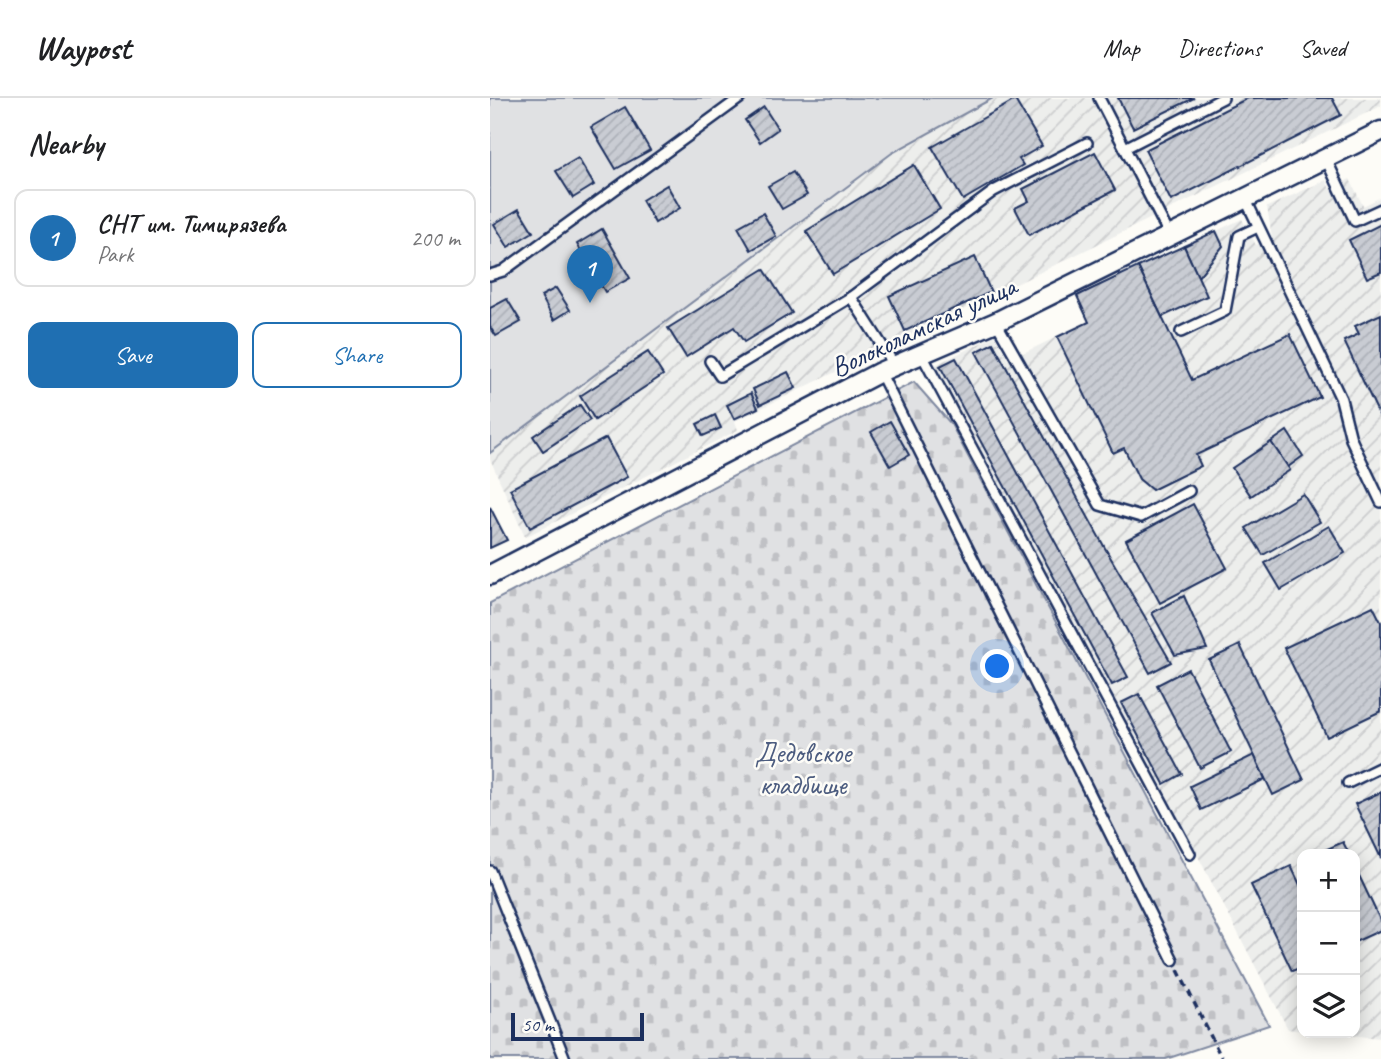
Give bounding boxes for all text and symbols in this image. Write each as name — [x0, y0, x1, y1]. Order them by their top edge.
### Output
text: Waypost — [35, 27, 131, 69]
text: Map — [1103, 33, 1140, 63]
text: Directions — [1178, 33, 1261, 63]
text: Saved — [1299, 33, 1346, 63]
text: Nearby — [28, 125, 104, 163]
text: СНТ им. Тимирязева — [97, 207, 286, 240]
text: 1 — [48, 224, 58, 253]
text: 200 m — [411, 224, 460, 253]
text: Park — [97, 240, 133, 269]
pin: 1 — [567, 245, 613, 303]
street label: Волоколамская улица — [825, 267, 1024, 385]
button: Save — [28, 322, 238, 388]
button: Share — [252, 322, 462, 388]
your location — [980, 649, 1014, 683]
park label: Дедовское кладбище — [755, 735, 853, 802]
map controls — [1297, 849, 1360, 1038]
button: + — [1297, 849, 1360, 912]
button: − — [1297, 912, 1360, 975]
button: layers — [1297, 975, 1360, 1038]
scale bar — [511, 1010, 644, 1042]
text: 50 m — [522, 1013, 554, 1037]

